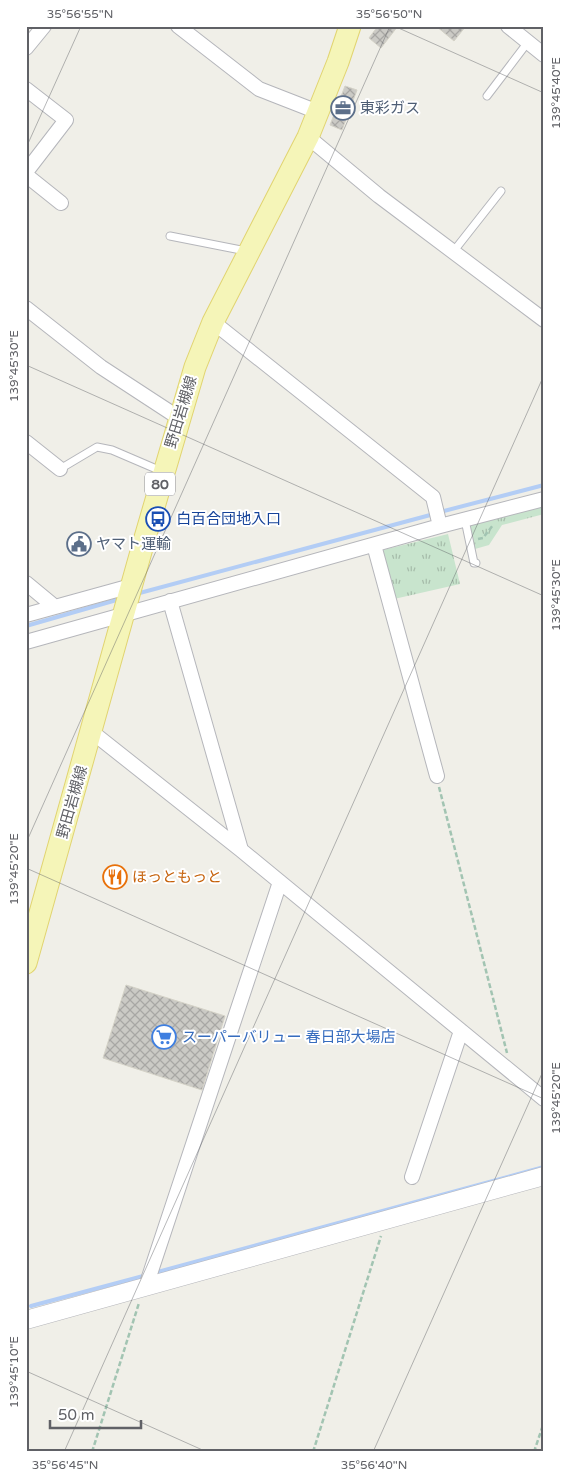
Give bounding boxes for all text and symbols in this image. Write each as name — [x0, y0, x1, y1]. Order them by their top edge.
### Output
text: 35°56'55"N — [47, 7, 113, 21]
text: 35°56'50"N — [356, 7, 422, 21]
text: 139°45'40"E — [549, 57, 563, 129]
office icon: 東彩ガス — [330, 95, 356, 121]
place label: 東彩ガス — [360, 99, 420, 117]
text: 139°45'30"E — [7, 330, 21, 402]
street label: 野田岩槻線 — [161, 373, 201, 451]
road number: 80 — [145, 472, 175, 496]
bus stop icon: 白百合団地入口 — [145, 506, 171, 532]
place label: 白百合団地入口 — [176, 510, 281, 528]
public building icon: ヤマト運輸 — [66, 531, 92, 557]
place label: ヤマト運輸 — [96, 535, 171, 553]
text: 139°45'30"E — [549, 559, 563, 631]
street label: 野田岩槻線 — [53, 763, 91, 841]
text: 139°45'20"E — [7, 833, 21, 905]
restaurant icon: ほっともっと — [102, 864, 128, 890]
place label: ほっともっと — [132, 868, 222, 886]
supermarket icon: スーパーバリュー 春日部大場店 — [151, 1024, 177, 1050]
place label: スーパーバリュー 春日部大場店 — [182, 1028, 396, 1046]
text: 139°45'20"E — [549, 1062, 563, 1134]
text: 139°45'10"E — [7, 1336, 21, 1408]
scale bar — [50, 1398, 141, 1430]
text: 50 m — [58, 1406, 95, 1424]
text: 35°56'45"N — [32, 1458, 98, 1472]
text: 35°56'40"N — [341, 1458, 407, 1472]

